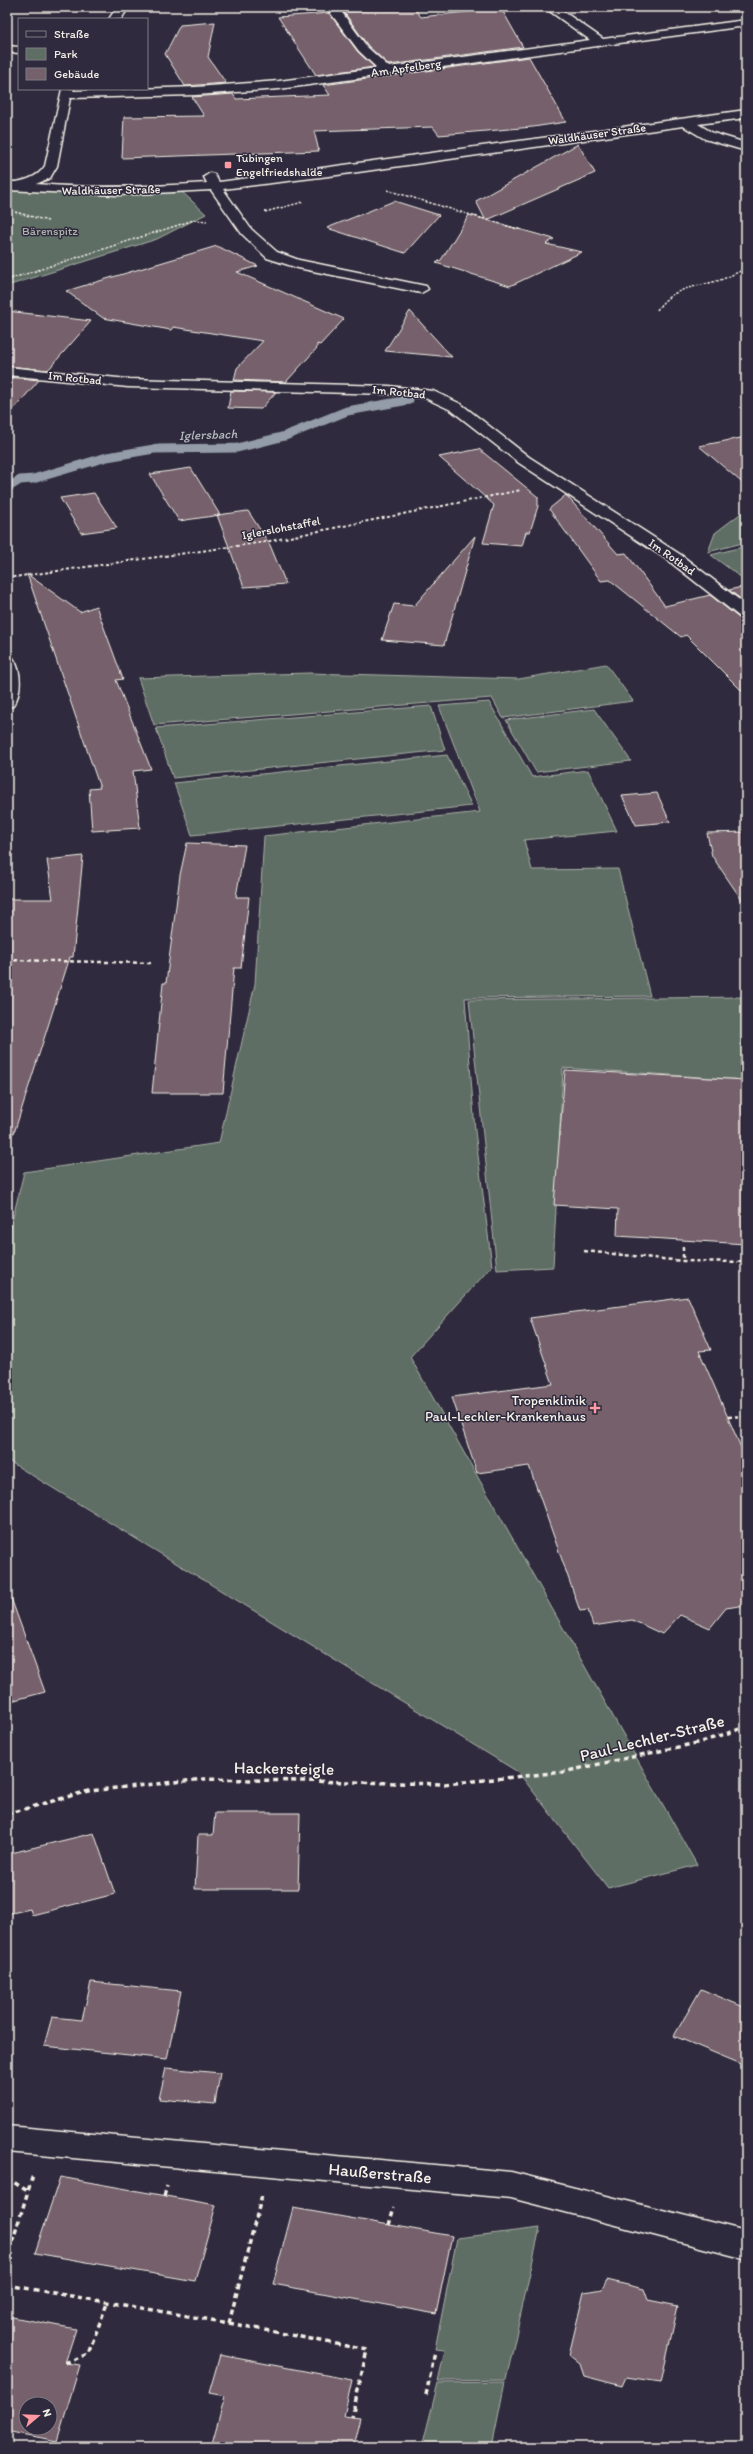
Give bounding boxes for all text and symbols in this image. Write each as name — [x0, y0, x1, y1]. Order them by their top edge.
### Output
legend — [18, 18, 148, 90]
text: Straße — [54, 27, 89, 41]
text: Park — [54, 47, 78, 61]
street label: Am Apfelberg — [370, 56, 443, 80]
text: Gebäude — [54, 67, 99, 81]
street label: Waldhäuser Straße — [547, 120, 647, 148]
place label: Tübingen Engelfriedshalde — [236, 151, 323, 179]
marker: Tübingen Engelfriedshalde — [223, 160, 233, 170]
street label: Waldhäuser Straße — [62, 182, 161, 198]
park label: Bärenspitz — [22, 224, 78, 238]
street label: Im Rotbad — [47, 368, 103, 388]
street label: Im Rotbad — [371, 382, 427, 402]
water label: Iglersbach — [178, 426, 239, 443]
street label: Iglerslohstaffel — [241, 513, 322, 542]
street label: Im Rotbad — [646, 536, 698, 578]
place label: Tropenklinik Paul-Lechler-Krankenhaus — [425, 1392, 587, 1425]
marker: Tropenklinik Paul-Lechler-Krankenhaus — [589, 1402, 601, 1414]
street label: Paul-Lechler-Straße — [578, 1710, 726, 1766]
street label: Hackersteigle — [234, 1757, 334, 1779]
street label: Haußerstraße — [328, 2159, 432, 2187]
north arrow — [18, 2396, 58, 2436]
text: N — [40, 2407, 54, 2419]

